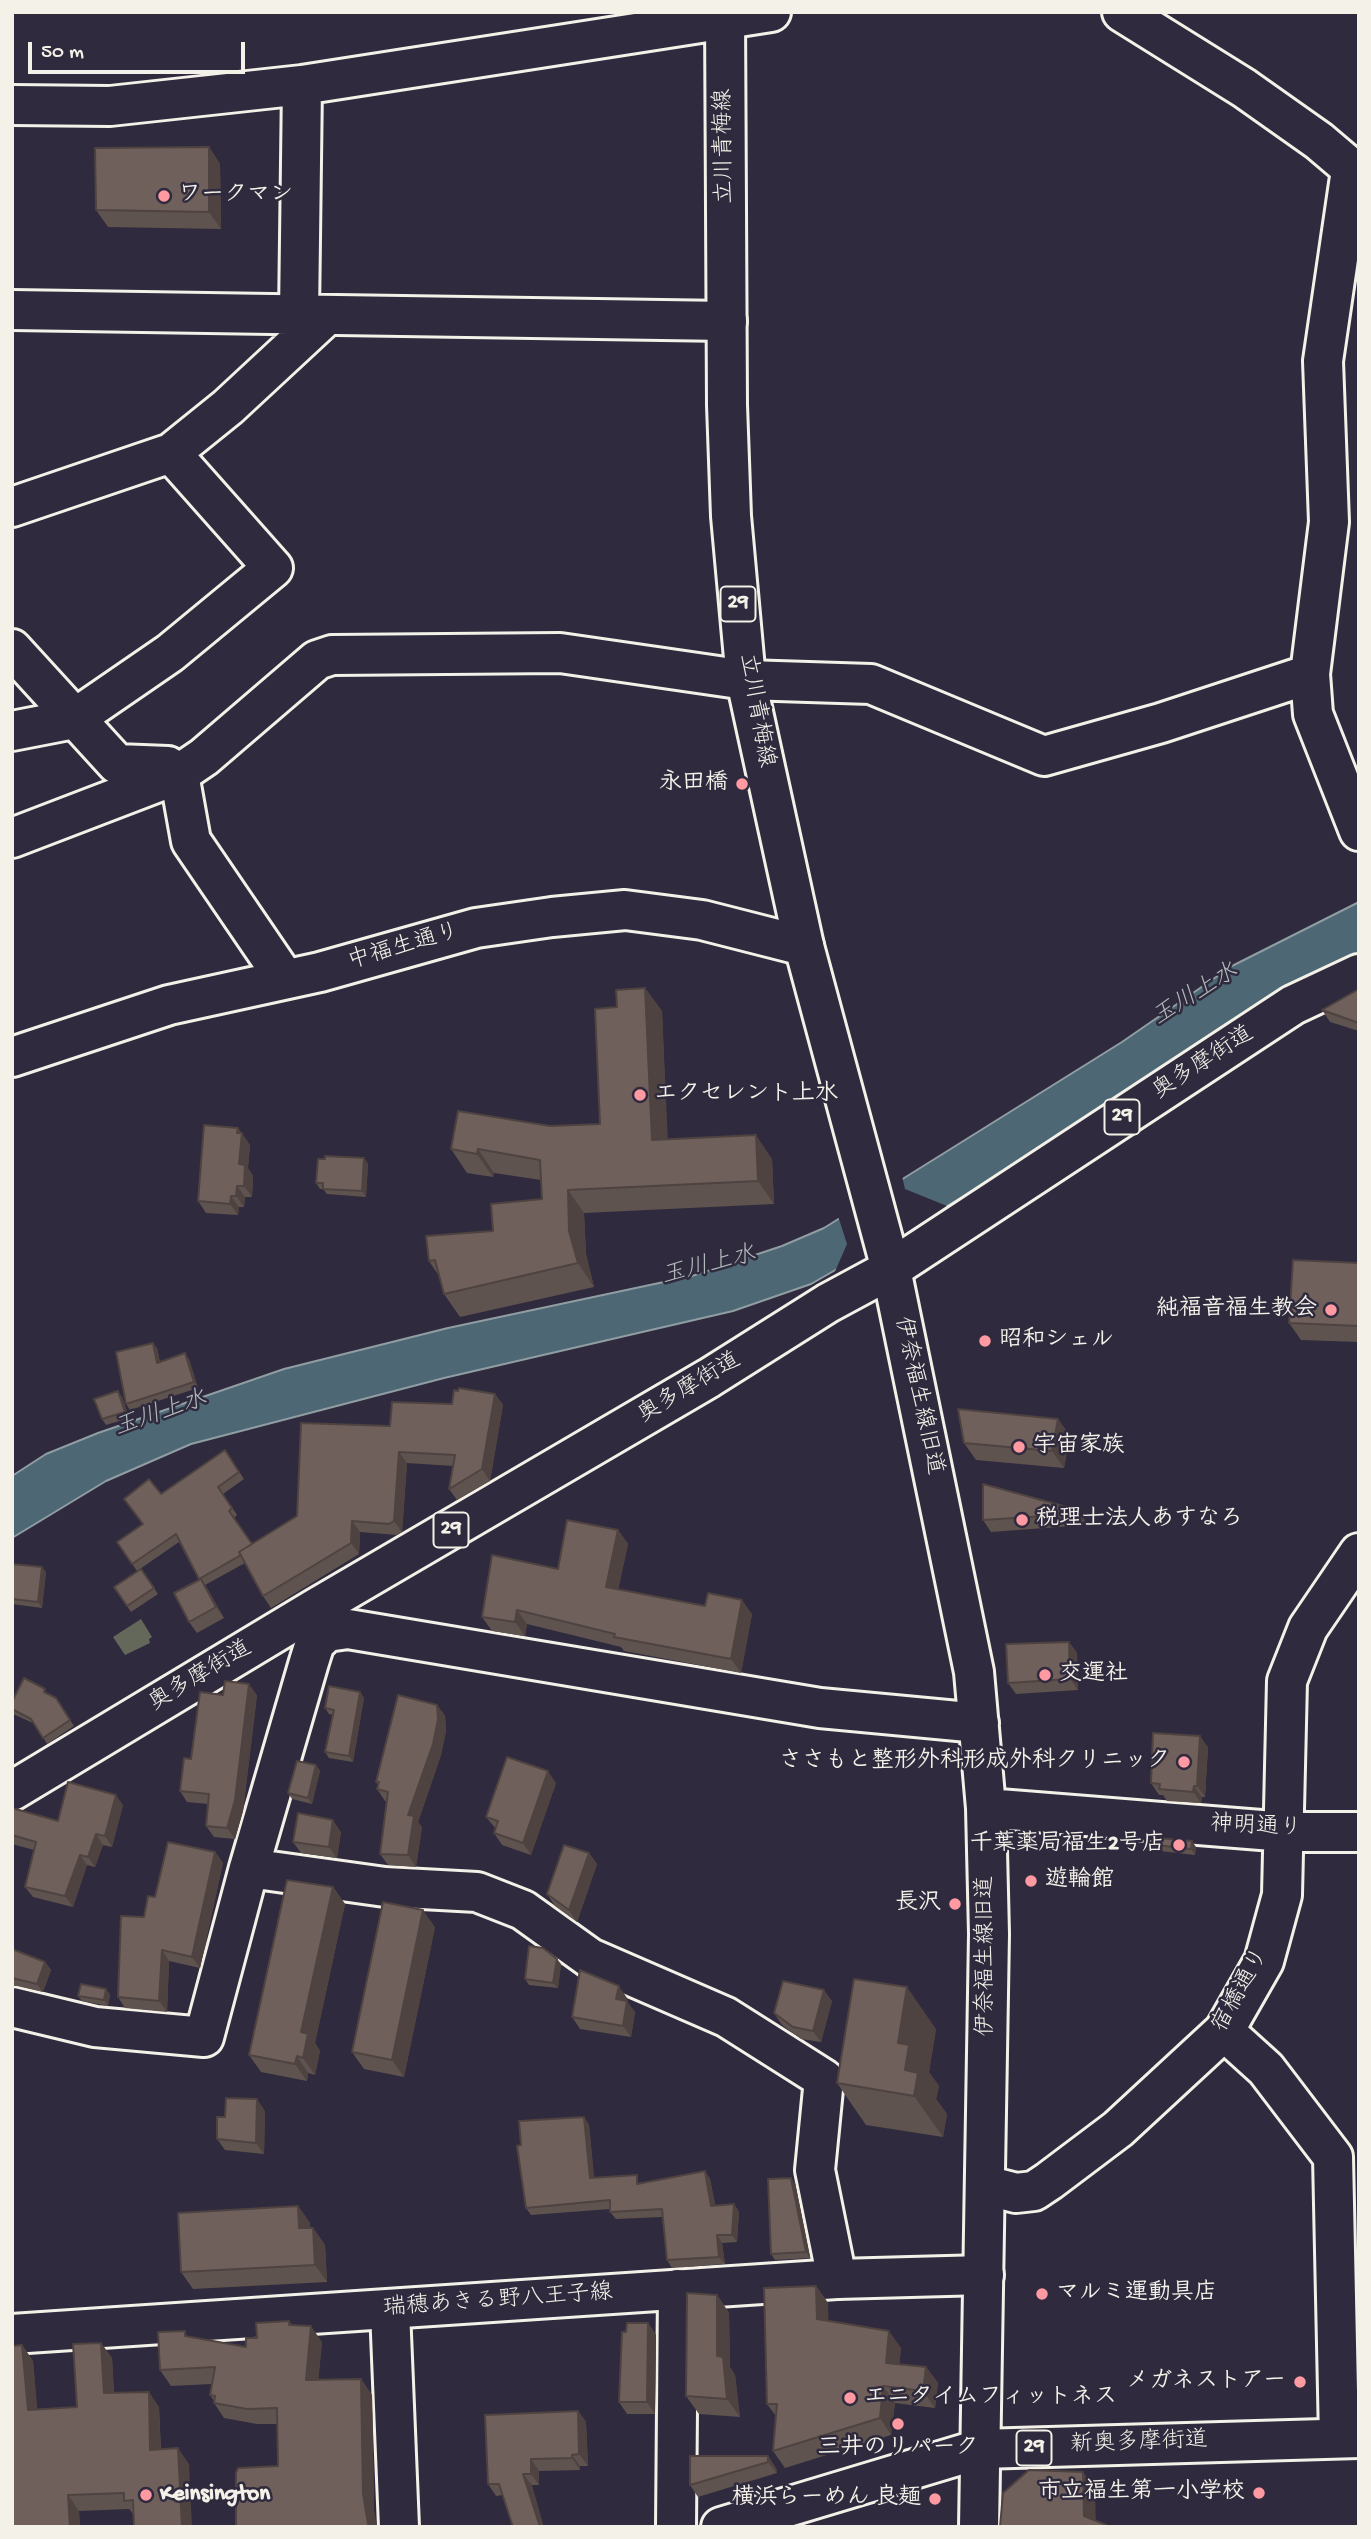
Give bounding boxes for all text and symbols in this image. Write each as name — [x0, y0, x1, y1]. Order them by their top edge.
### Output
scale bar — [32, 28, 248, 72]
text: 50 m — [41, 41, 84, 66]
street label: 立川青梅線 — [711, 88, 741, 204]
place label: ワークマン — [178, 182, 293, 210]
marker: ワークマン — [156, 188, 172, 204]
road number: 29 — [720, 586, 756, 622]
street label: 立川青梅線 — [731, 652, 779, 770]
place label: 永田橋 — [659, 770, 728, 798]
marker: 永田橋 — [734, 776, 750, 792]
street label: 中福生通り — [345, 919, 463, 977]
water label: 玉川上水 — [1148, 958, 1244, 1034]
street label: 奥多摩街道 — [1148, 1021, 1260, 1107]
place label: エクセレント上水 — [654, 1081, 838, 1109]
marker: エクセレント上水 — [632, 1087, 648, 1103]
road number: 29 — [1104, 1100, 1140, 1134]
water label: 玉川上水 — [659, 1241, 759, 1293]
place label: 純福音福生教会 — [1156, 1296, 1317, 1324]
marker: 純福音福生教会 — [1323, 1302, 1339, 1318]
street label: 伊奈福生線旧道 — [887, 1314, 947, 1478]
place label: 昭和シェル — [999, 1327, 1114, 1355]
marker: 昭和シェル — [977, 1333, 993, 1349]
street label: 奥多摩街道 — [634, 1348, 746, 1430]
water label: 玉川上水 — [111, 1386, 211, 1444]
place label: 宇宙家族 — [1033, 1433, 1125, 1461]
marker: 宇宙家族 — [1011, 1439, 1027, 1455]
place label: 税理士法人あすなろ — [1036, 1506, 1243, 1534]
road number: 29 — [434, 1512, 468, 1548]
marker: 税理士法人あすなろ — [1014, 1512, 1030, 1528]
street label: 奥多摩街道 — [145, 1636, 257, 1718]
place label: 交運社 — [1059, 1661, 1128, 1689]
marker: 交運社 — [1037, 1667, 1053, 1683]
place label: ささもと整形外科形成外科クリニック — [779, 1748, 1170, 1776]
marker: ささもと整形外科形成外科クリニック — [1176, 1754, 1192, 1770]
street label: 神明通り — [1209, 1812, 1303, 1844]
place label: 千葉薬局福生2号店 — [970, 1831, 1165, 1859]
marker: 千葉薬局福生2号店 — [1171, 1837, 1187, 1853]
place label: 遊輪館 — [1045, 1867, 1114, 1895]
marker: 遊輪館 — [1023, 1873, 1039, 1889]
street label: 伊奈福生線旧道 — [973, 1876, 1001, 2036]
place label: 長沢 — [895, 1890, 941, 1918]
marker: 長沢 — [947, 1896, 963, 1912]
street label: 宿橋通り — [1208, 1944, 1276, 2038]
street label: 瑞穂あきる野八王子線 — [382, 2280, 614, 2324]
place label: マルミ運動具店 — [1056, 2280, 1217, 2308]
marker: マルミ運動具店 — [1034, 2286, 1050, 2302]
place label: メガネストアー — [1126, 2368, 1286, 2396]
marker: メガネストアー — [1292, 2374, 1308, 2390]
place label: エニタイムフィットネス — [864, 2384, 1117, 2412]
marker: エニタイムフィットネス — [842, 2390, 858, 2406]
marker: 三井のリパーク — [890, 2416, 906, 2432]
street label: 新奥多摩街道 — [1070, 2428, 1208, 2460]
road number: 29 — [1016, 2430, 1052, 2466]
place label: 三井のリパーク — [818, 2435, 978, 2463]
place label: 市立福生第一小学校 — [1038, 2479, 1245, 2507]
place label: Keinsington — [160, 2481, 270, 2509]
place label: 横浜らーめん 良麺 — [732, 2485, 921, 2513]
marker: 市立福生第一小学校 — [1251, 2485, 1267, 2501]
marker: Keinsington — [138, 2487, 154, 2503]
marker: 横浜らーめん 良麺 — [927, 2491, 943, 2507]

